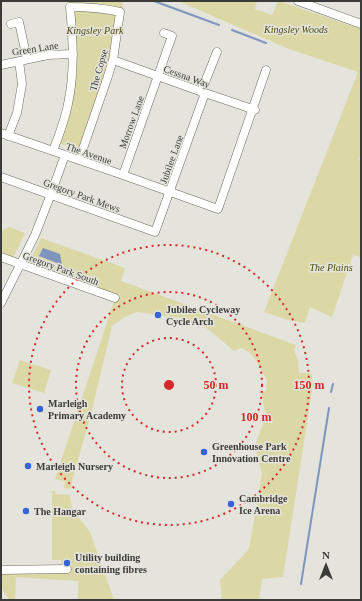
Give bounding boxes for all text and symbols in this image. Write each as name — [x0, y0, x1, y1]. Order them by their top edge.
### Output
park label: Kingsley Woods — [263, 24, 328, 35]
park label: Kingsley Park — [66, 25, 124, 36]
street label: Green Lane — [11, 39, 60, 58]
street label: The Copse — [87, 47, 110, 92]
street label: Cessna Way — [162, 63, 212, 90]
street label: Morrow Lane — [117, 94, 146, 150]
street label: Jubilee Lane — [158, 133, 186, 185]
street label: The Avenue — [64, 140, 114, 167]
street label: Gregory Park Mews — [42, 176, 122, 215]
street label: Gregory Park South — [21, 250, 100, 287]
park label: The Plains — [309, 262, 353, 273]
place label: Jubilee Cycleway Cycle Arch — [166, 304, 240, 327]
marker: Jubilee Cycleway Cycle Arch — [153, 310, 163, 320]
centre of rings — [162, 378, 176, 392]
text: 50 m — [204, 378, 229, 392]
text: 150 m — [294, 378, 325, 392]
place label: Marleigh Primary Academy — [48, 398, 126, 421]
marker: Marleigh Primary Academy — [35, 404, 45, 414]
text: 100 m — [241, 410, 272, 424]
place label: Greenhouse Park Innovation Centre — [212, 441, 291, 464]
marker: Greenhouse Park Innovation Centre — [199, 447, 209, 457]
marker: Marleigh Nursery — [23, 461, 33, 471]
place label: Marleigh Nursery — [36, 461, 113, 472]
place label: Cambridge Ice Arena — [239, 493, 288, 516]
marker: Cambridge Ice Arena — [226, 499, 236, 509]
marker: The Hangar — [21, 506, 31, 516]
place label: The Hangar — [34, 506, 87, 517]
north arrow — [306, 545, 346, 585]
text: N — [322, 549, 330, 561]
place label: Utility building containing fibres — [75, 552, 147, 575]
marker: Utility building containing fibres — [62, 558, 72, 568]

